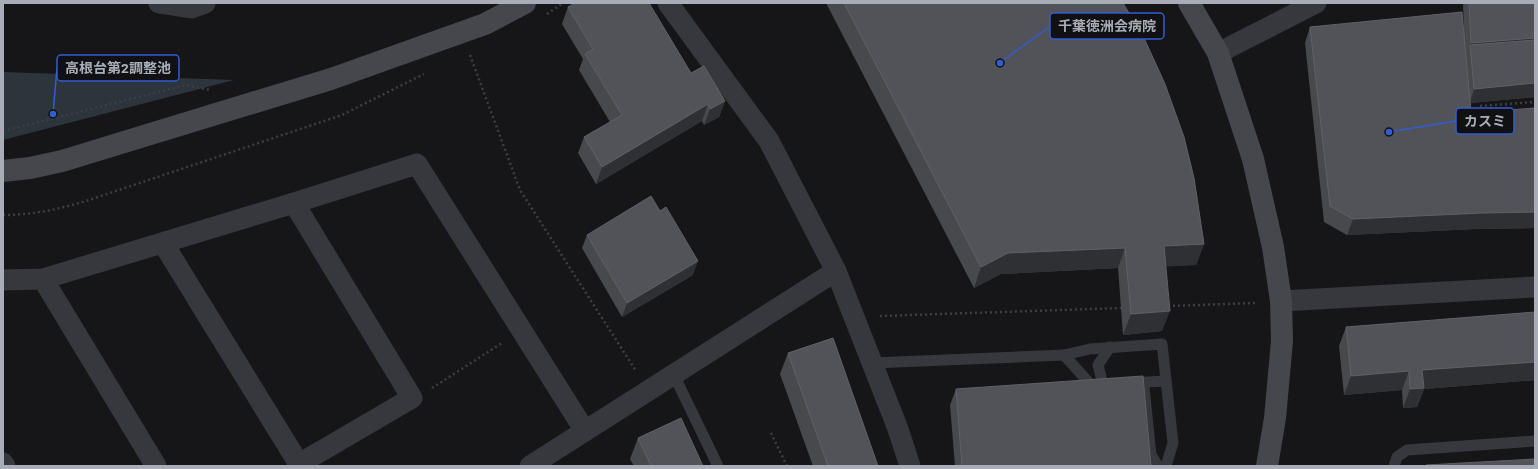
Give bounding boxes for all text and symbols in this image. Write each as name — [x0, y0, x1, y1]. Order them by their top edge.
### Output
callout: 千葉徳洲会病院 — [1050, 13, 1164, 39]
text: 千葉徳洲会病院 — [1058, 17, 1156, 34]
callout: 高根台第2調整池 — [57, 55, 179, 81]
text: 高根台第2調整池 — [65, 59, 171, 76]
callout: カスミ — [1456, 108, 1514, 134]
text: カスミ — [1464, 112, 1506, 129]

